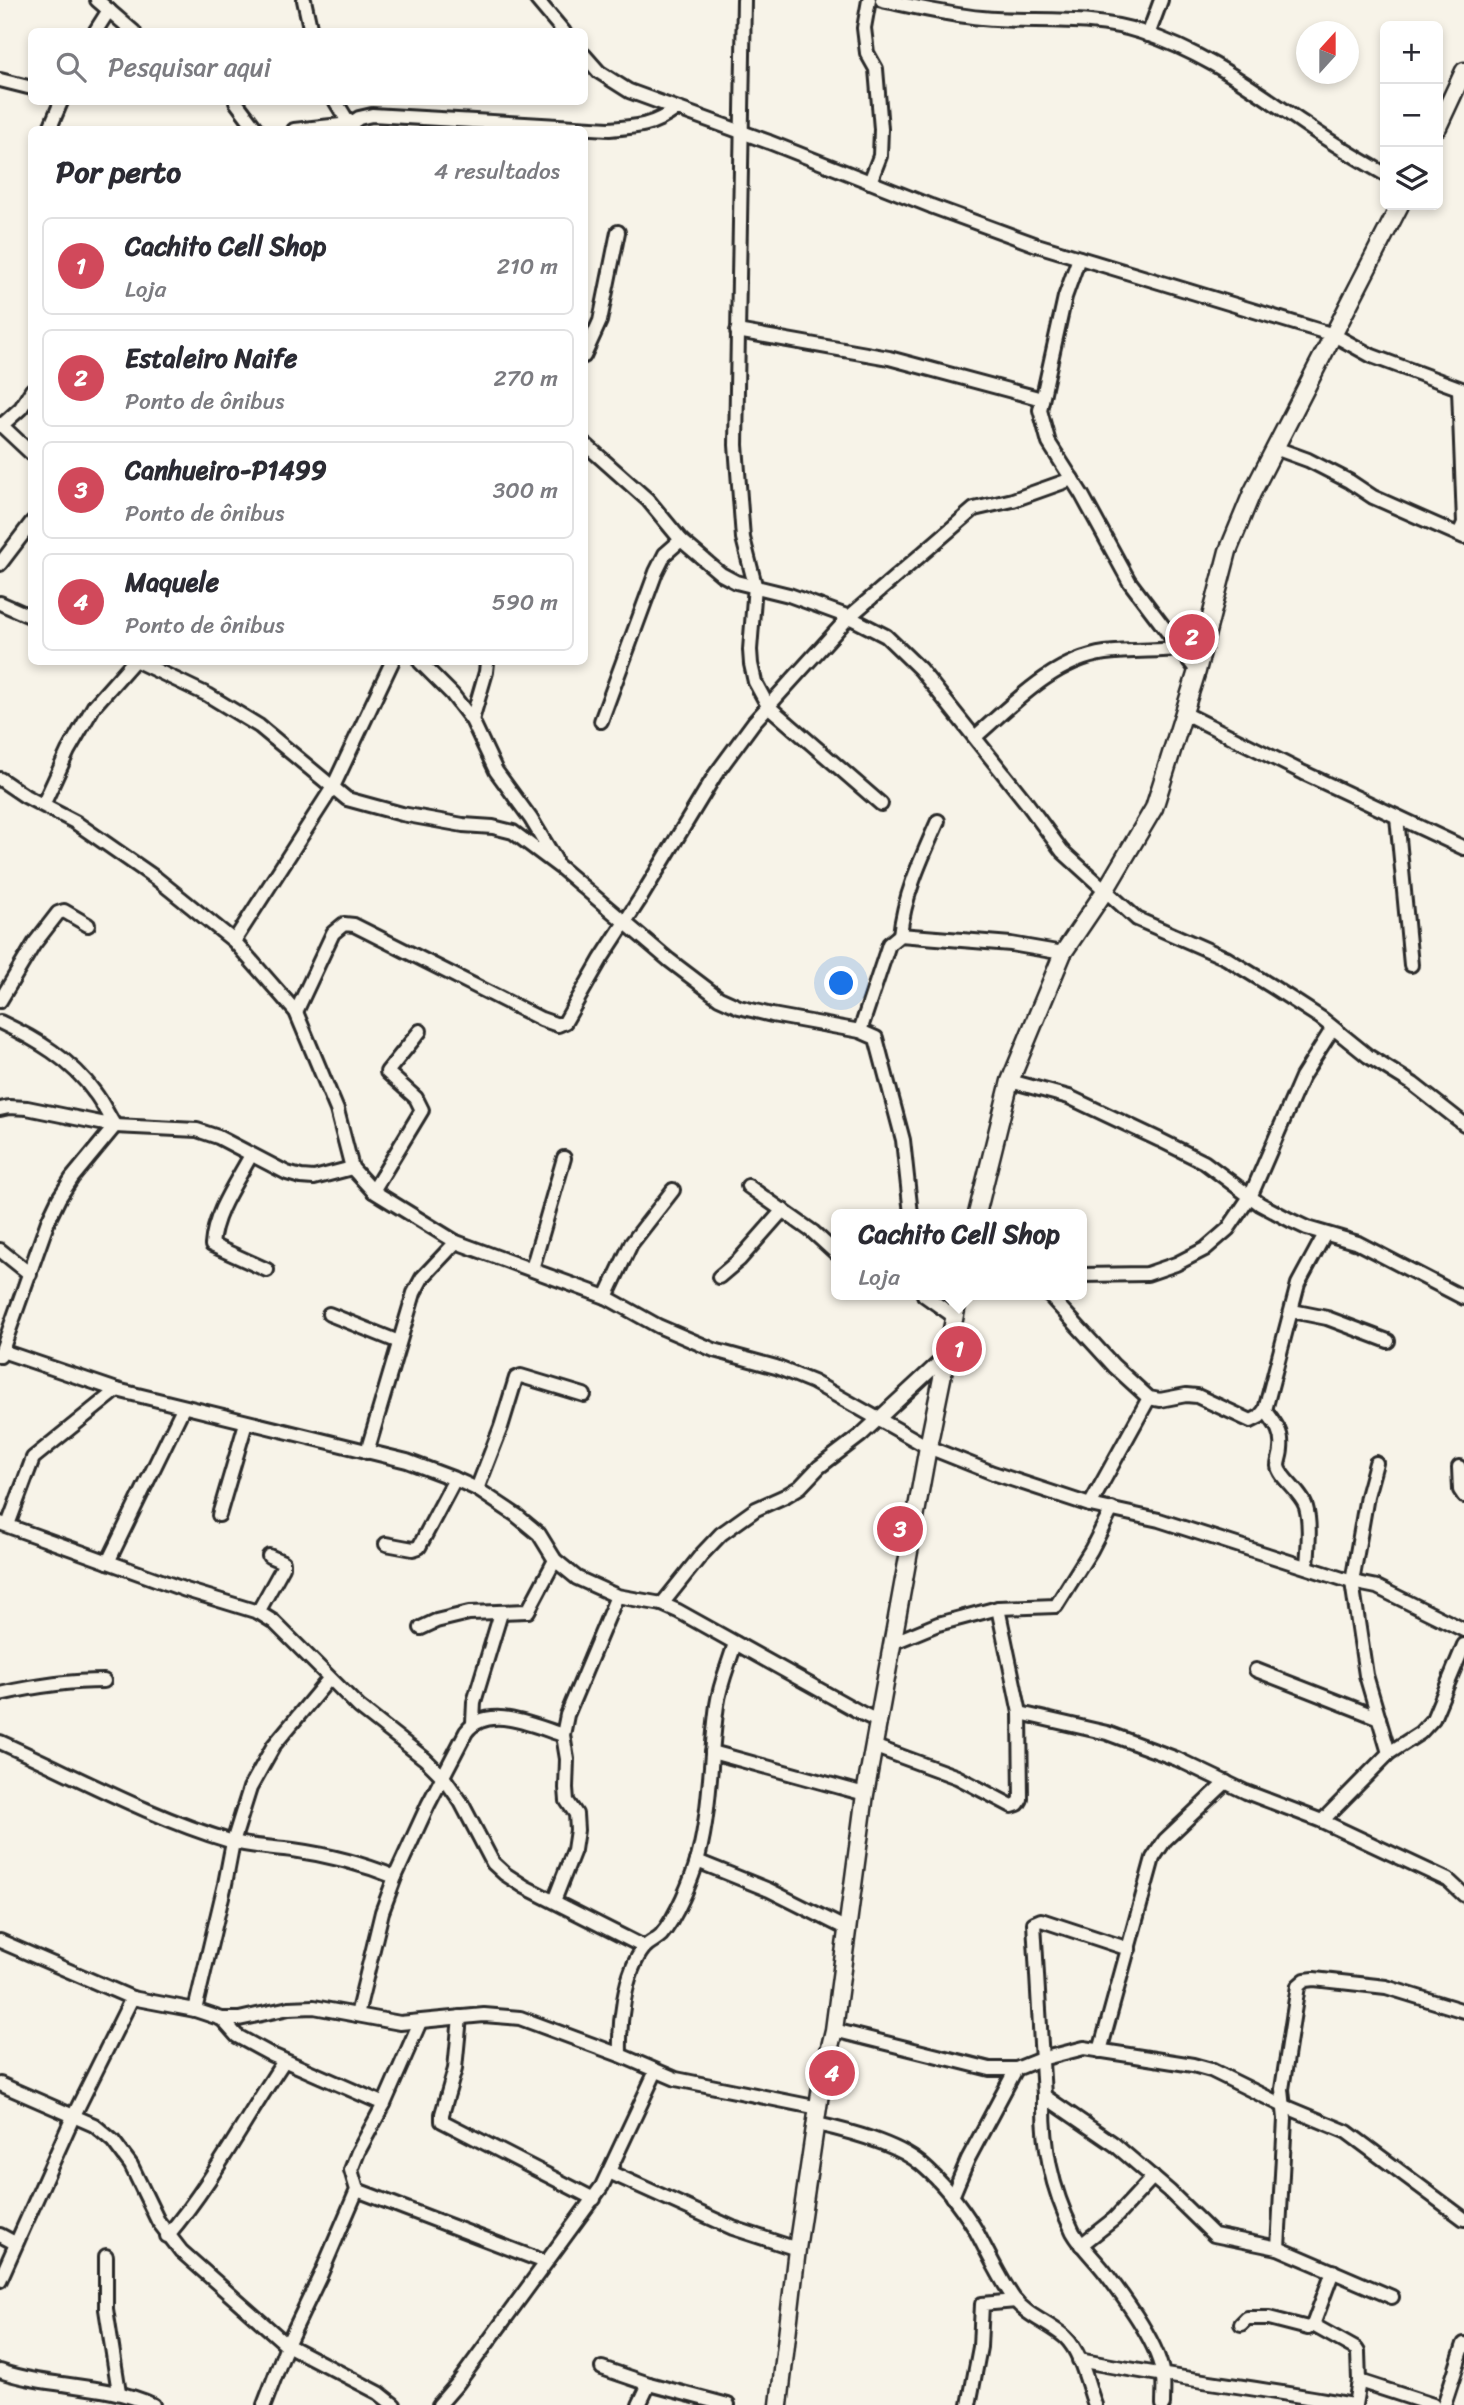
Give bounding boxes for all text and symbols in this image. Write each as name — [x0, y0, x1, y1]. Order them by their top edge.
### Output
north arrow — [1296, 21, 1359, 84]
map controls — [1380, 21, 1443, 210]
button: + — [1380, 21, 1443, 84]
search box — [28, 28, 588, 105]
text: Pesquisar aqui — [108, 44, 271, 90]
icon: search — [52, 48, 90, 86]
button: − — [1380, 84, 1443, 147]
text: Por perto — [56, 145, 181, 199]
button: layers — [1380, 147, 1443, 210]
text: 4 resultados — [434, 151, 560, 192]
text: Cachito Cell Shop — [125, 223, 326, 269]
text: 1 — [76, 246, 86, 287]
text: 210 m — [497, 246, 558, 287]
text: Loja — [125, 269, 166, 310]
text: Estaleiro Naife — [125, 335, 297, 381]
text: 2 — [74, 358, 88, 399]
text: 270 m — [493, 358, 558, 399]
text: Ponto de ônibus — [125, 381, 284, 422]
text: Canhueiro-P1499 — [125, 447, 327, 493]
text: 3 — [75, 470, 87, 511]
text: 300 m — [493, 470, 558, 511]
text: Ponto de ônibus — [125, 493, 284, 534]
text: Maquele — [125, 559, 219, 605]
text: 4 — [74, 582, 88, 623]
text: 590 m — [492, 582, 558, 623]
text: Ponto de ônibus — [125, 605, 284, 646]
pin: 2 — [1169, 611, 1215, 663]
your location — [824, 966, 858, 1000]
popup — [831, 1209, 1087, 1300]
text: Cachito Cell Shop — [858, 1211, 1060, 1257]
text: Loja — [858, 1257, 900, 1298]
pin: 1 — [936, 1323, 982, 1375]
pin: 3 — [877, 1503, 923, 1555]
pin: 4 — [809, 2047, 855, 2099]

